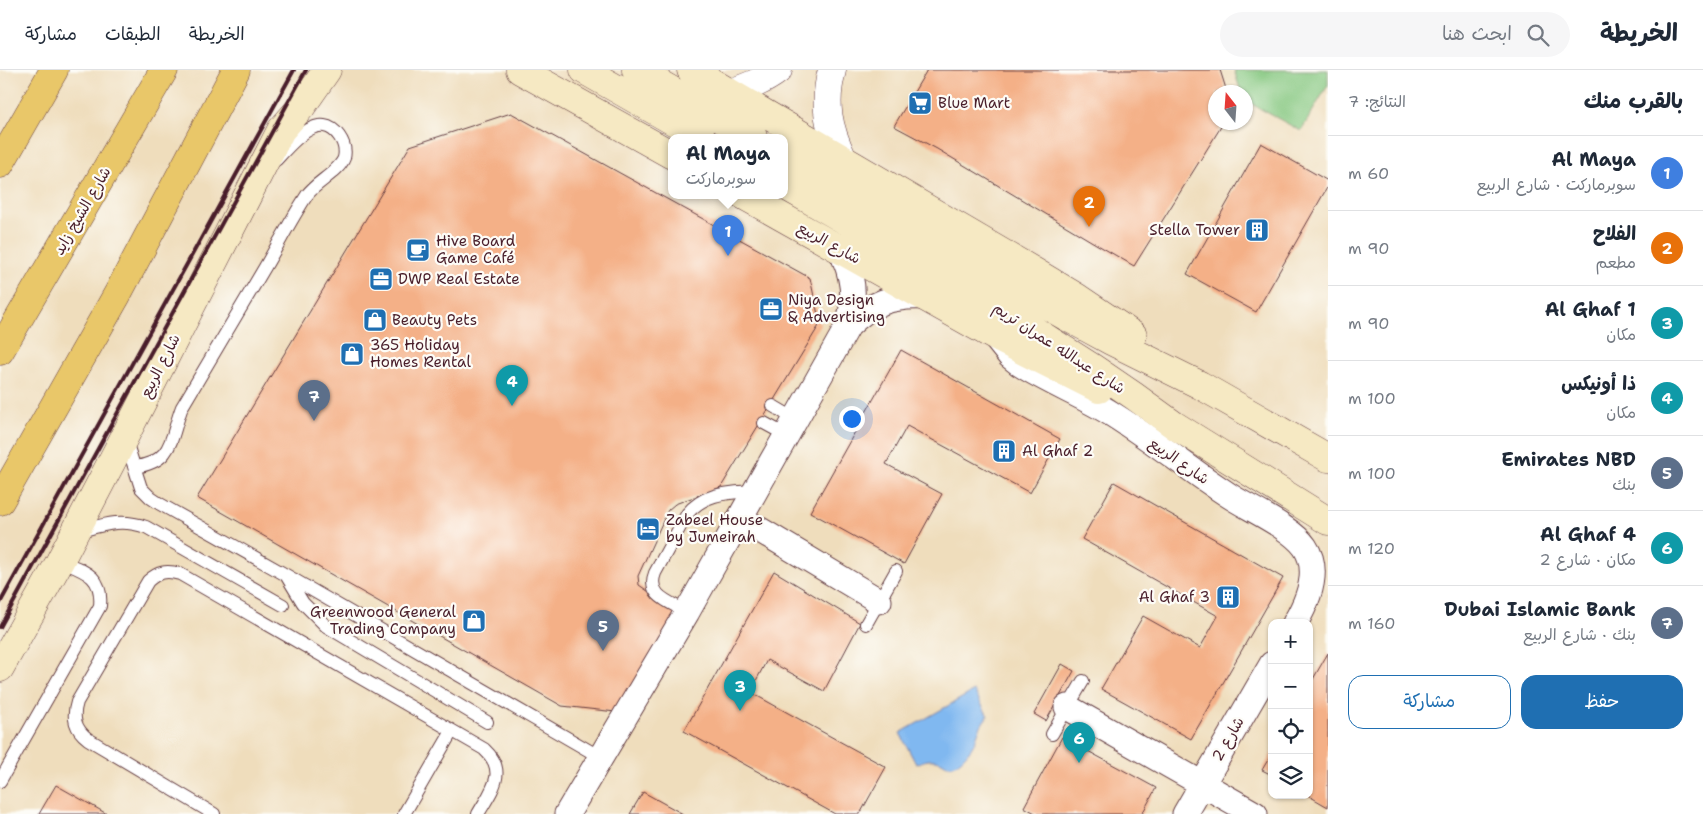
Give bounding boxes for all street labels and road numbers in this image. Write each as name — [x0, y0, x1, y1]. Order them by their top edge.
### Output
street label: شارع الشيخ زايد — [49, 163, 115, 259]
street label: شارع الربيع — [793, 217, 864, 269]
street label: شارع عبدالله عمران تريم — [988, 298, 1129, 400]
street label: شارع الربيع — [135, 331, 186, 402]
street label: شارع الربيع — [1144, 433, 1213, 490]
street label: شارع 2 — [1207, 713, 1249, 765]

